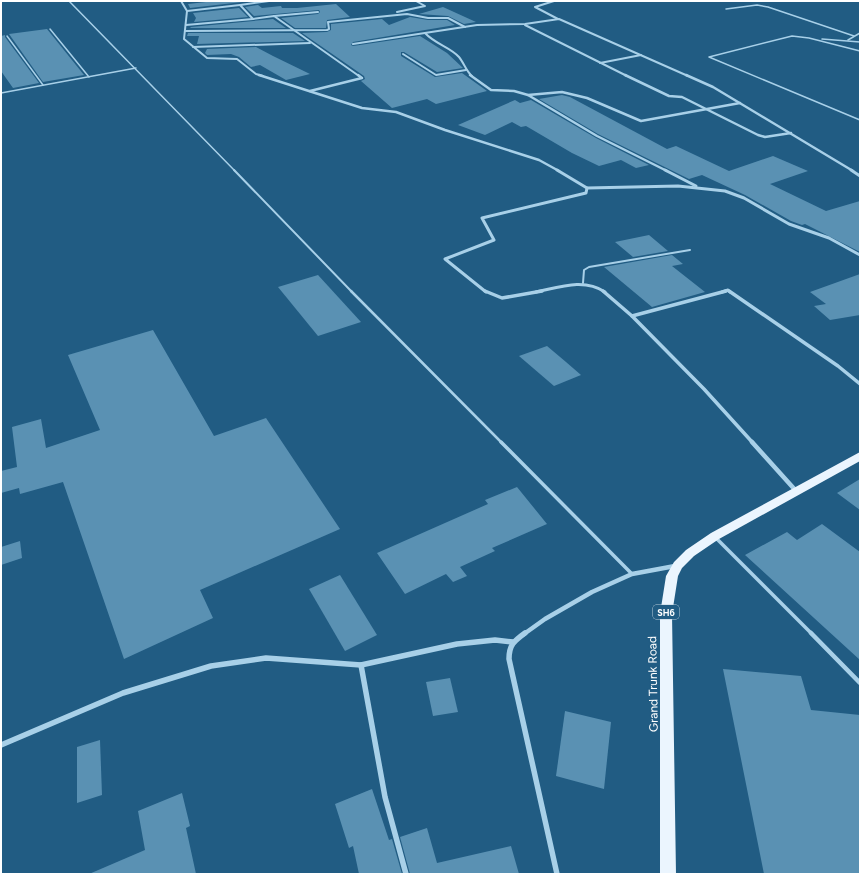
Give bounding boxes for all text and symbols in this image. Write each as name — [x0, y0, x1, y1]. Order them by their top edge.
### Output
road number: SH6 — [653, 605, 679, 619]
street label: Grand Trunk Road — [645, 636, 661, 732]

